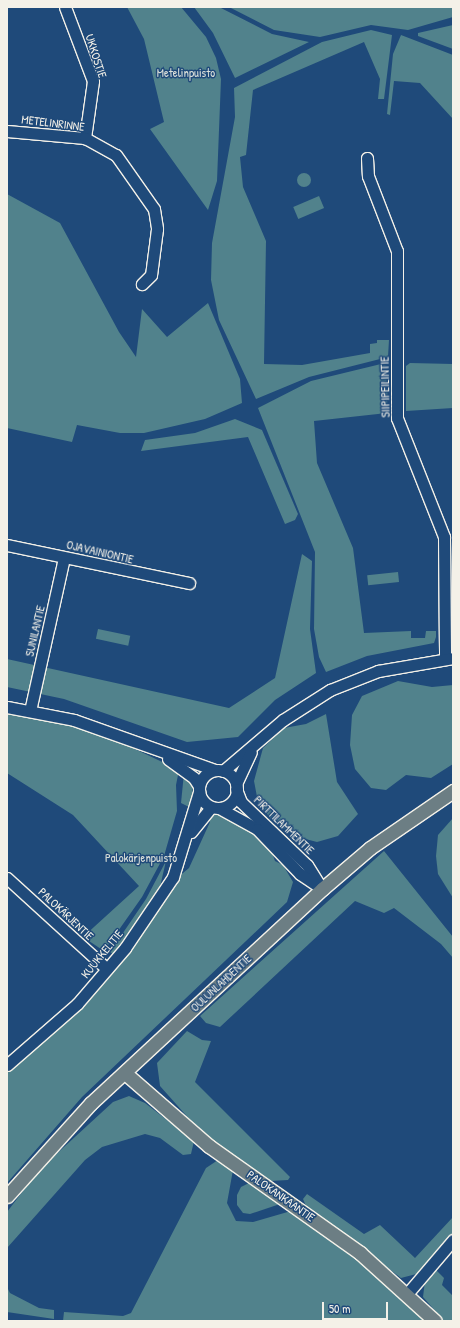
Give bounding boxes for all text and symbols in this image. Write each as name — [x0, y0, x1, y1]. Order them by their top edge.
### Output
street label: UKKOSTIE — [82, 32, 110, 80]
park label: Metelinpuisto — [157, 66, 215, 80]
street label: METELINRINNE — [21, 112, 85, 134]
street label: SIIPIPEILINTIE — [377, 356, 393, 418]
street label: OJAVAINIONTIE — [65, 537, 135, 567]
street label: SUNILANTIE — [22, 604, 48, 658]
street label: PIRTTILAMMENTIE — [251, 793, 317, 857]
park label: Palokärjenpuisto — [105, 851, 177, 865]
street label: PALOKÄRJENTIE — [35, 885, 97, 943]
street label: KUUKKELITIE — [78, 927, 126, 981]
street label: OULUNLAHDENTIE — [188, 951, 254, 1015]
street label: PALOKANKAANTIE — [244, 1167, 318, 1225]
scale bar — [324, 1294, 390, 1320]
text: 50 m — [329, 1300, 350, 1317]

